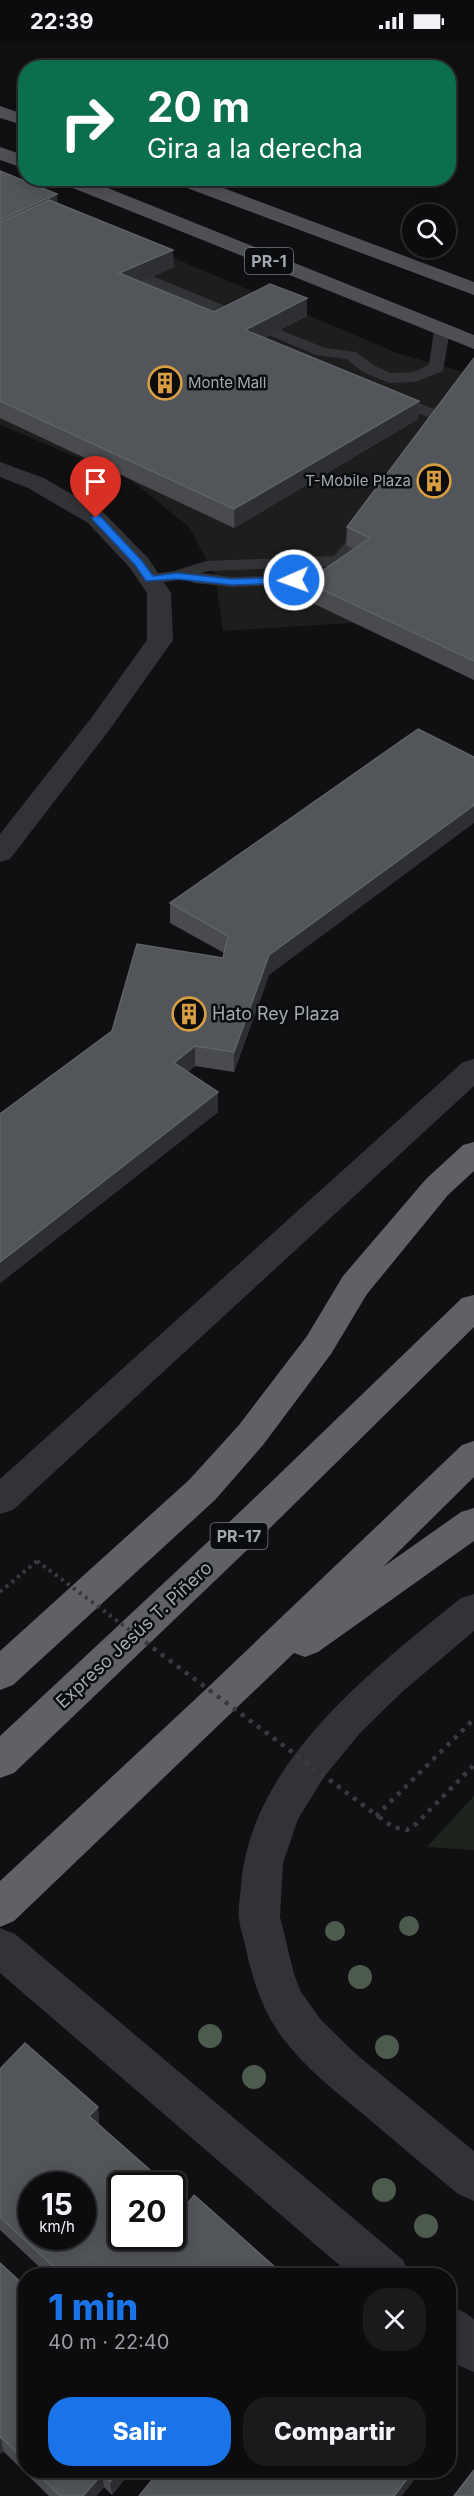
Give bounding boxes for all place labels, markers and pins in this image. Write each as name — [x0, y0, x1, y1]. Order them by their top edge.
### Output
building icon: Monte Mall — [147, 365, 183, 401]
place label: Monte Mall — [188, 373, 266, 392]
pin — [70, 456, 121, 518]
building icon: T-Mobile Plaza — [416, 463, 452, 499]
place label: T-Mobile Plaza — [305, 471, 411, 490]
building icon: Hato Rey Plaza — [171, 996, 207, 1032]
place label: Hato Rey Plaza — [212, 1003, 340, 1024]

